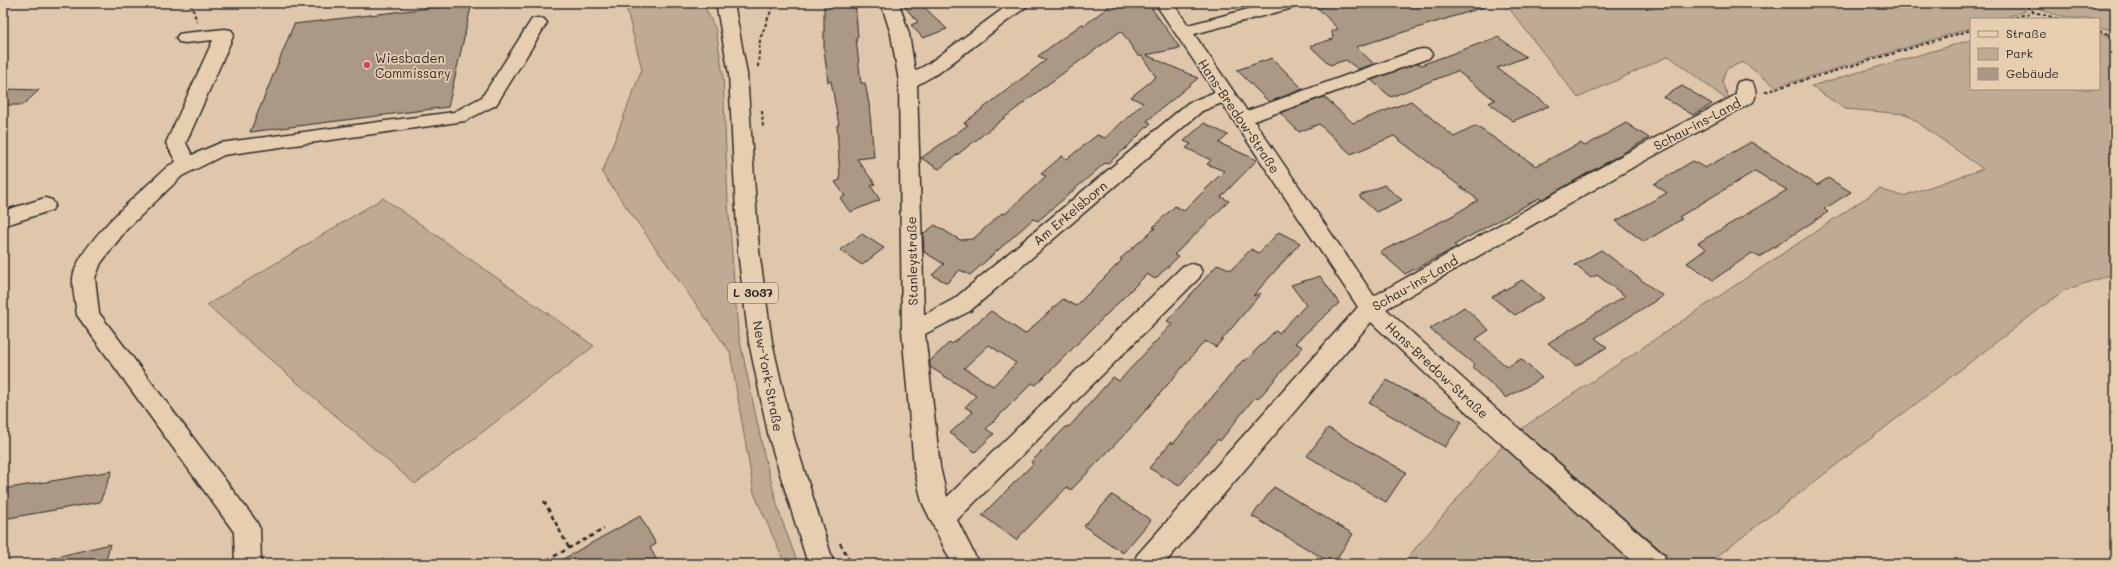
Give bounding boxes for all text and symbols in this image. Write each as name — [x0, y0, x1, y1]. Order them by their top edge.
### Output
legend — [1970, 18, 2100, 90]
text: Straße — [2006, 25, 2047, 41]
text: Park — [2006, 45, 2033, 61]
place label: Wiesbaden Commissary — [375, 49, 451, 81]
street label: Hans-Bredow-Straße — [1195, 55, 1284, 176]
marker: Wiesbaden Commissary — [362, 60, 372, 70]
text: Gebäude — [2006, 65, 2059, 81]
street label: Schau-ins-Land — [1650, 93, 1743, 154]
street label: Am Erkelsborn — [1029, 177, 1110, 249]
street label: Stanleystraße — [902, 216, 921, 306]
street label: Schau-ins-Land — [1369, 251, 1461, 314]
road number: L 3037 — [728, 283, 778, 303]
street label: Hans-Bredow-Straße — [1382, 318, 1492, 422]
street label: New-York-Straße — [749, 319, 788, 433]

